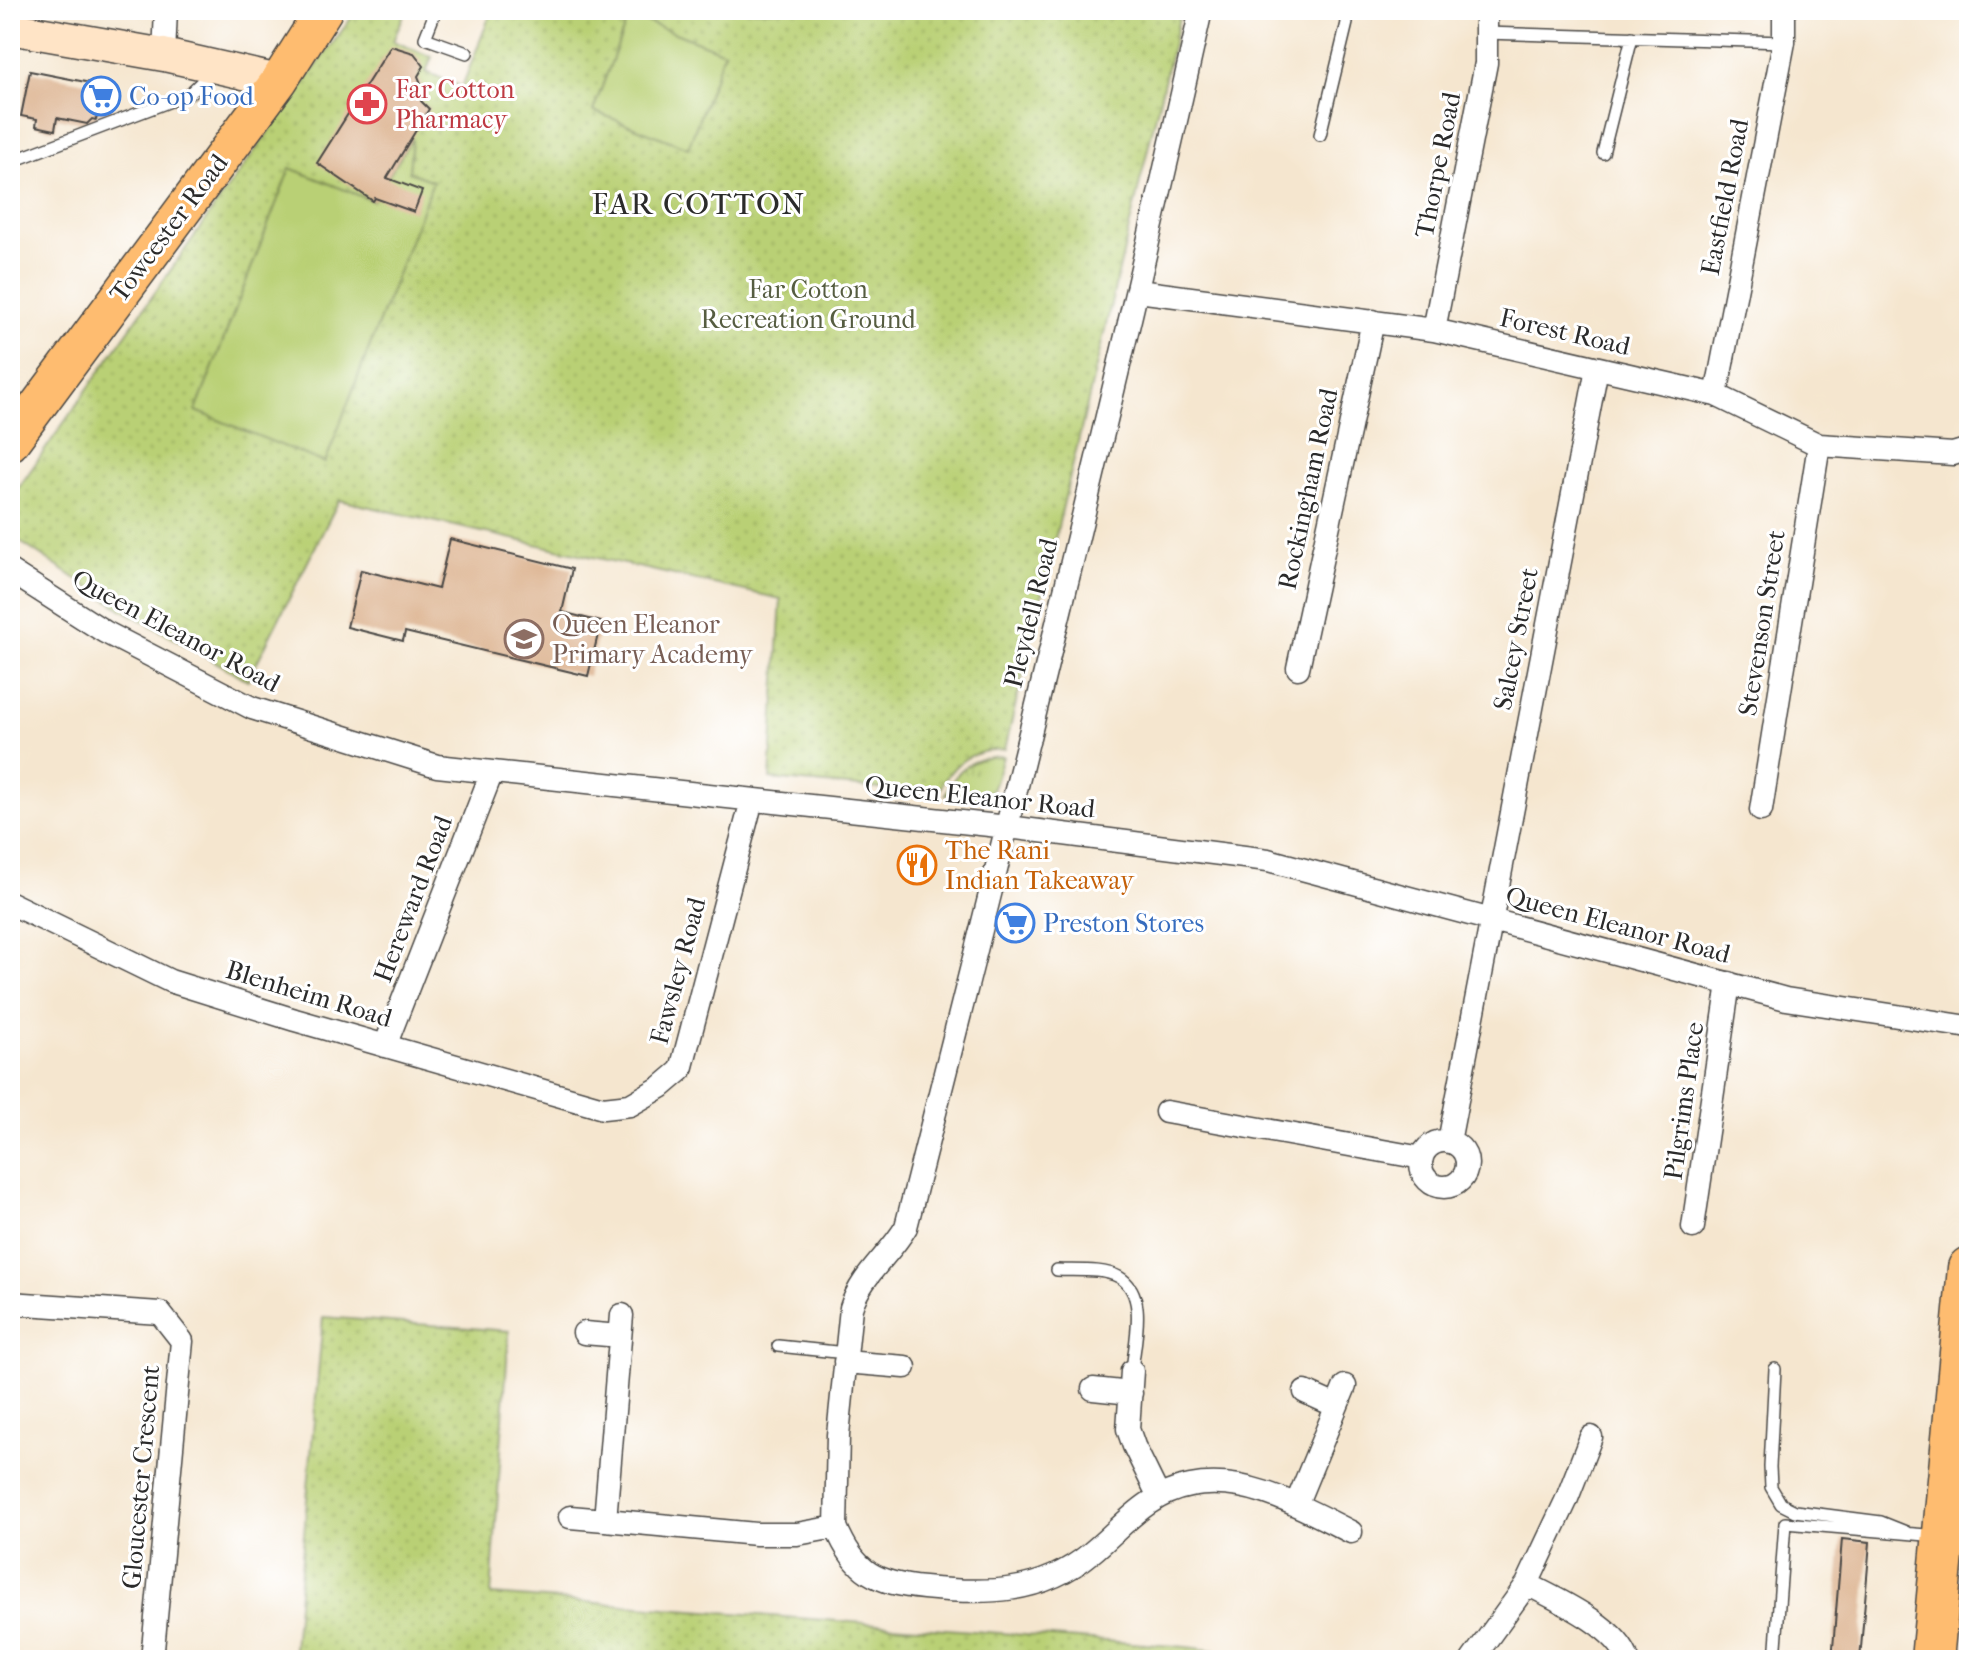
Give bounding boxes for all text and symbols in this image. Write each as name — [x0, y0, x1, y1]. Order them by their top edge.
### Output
place label: Far Cotton Pharmacy — [395, 74, 515, 135]
supermarket icon: Co-op Food — [80, 75, 122, 117]
place label: Co-op Food — [129, 81, 255, 112]
pharmacy icon: Far Cotton Pharmacy — [346, 83, 388, 125]
street label: Thorpe Road — [1409, 89, 1467, 240]
street label: Eastfield Road — [1695, 115, 1756, 278]
street label: Towcester Road — [103, 147, 235, 308]
district label: FAR COTTON — [592, 187, 806, 222]
park label: Far Cotton Recreation Ground — [700, 274, 916, 335]
street label: Forest Road — [1497, 302, 1634, 362]
street label: Rockingham Road — [1272, 385, 1345, 592]
street label: Stevenson Street — [1732, 527, 1792, 718]
street label: Pleydell Road — [997, 534, 1065, 691]
street label: Queen Eleanor Road — [67, 563, 286, 699]
street label: Salcey Street — [1487, 564, 1545, 713]
place label: Queen Eleanor Primary Academy — [552, 609, 754, 670]
school or university icon: Queen Eleanor Primary Academy — [503, 618, 545, 660]
street label: Queen Eleanor Road — [863, 769, 1097, 825]
street label: Hereward Road — [367, 810, 459, 987]
place label: The Rani Indian Takeaway — [945, 835, 1135, 896]
restaurant icon: The Rani Indian Takeaway — [896, 844, 938, 886]
street label: Queen Eleanor Road — [1502, 880, 1735, 970]
street label: Fawsley Road — [643, 893, 713, 1048]
supermarket icon: Preston Stores — [994, 902, 1036, 944]
place label: Preston Stores — [1043, 908, 1204, 939]
street label: Blenheim Road — [222, 954, 397, 1034]
street label: Pilgrims Place — [1658, 1020, 1710, 1182]
street label: Gloucester Crescent — [116, 1363, 166, 1590]

